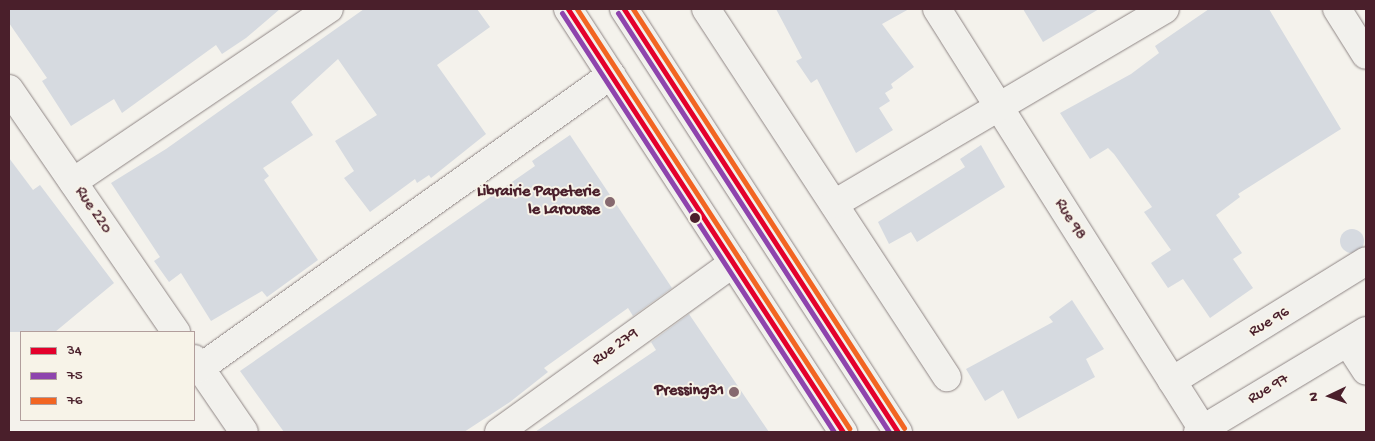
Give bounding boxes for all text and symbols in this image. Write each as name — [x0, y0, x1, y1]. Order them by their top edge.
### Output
place label: Librairie Papeterie le Larousse — [477, 183, 600, 221]
street label: Rue 220 — [69, 184, 115, 238]
marker: Librairie Papeterie le Larousse — [604, 196, 616, 208]
street label: Rue 98 — [1049, 196, 1089, 244]
unlabelled marker — [690, 213, 700, 223]
street label: Rue 96 — [1246, 303, 1294, 343]
street label: Rue 279 — [589, 325, 643, 371]
legend — [20, 331, 195, 421]
text: 34 — [67, 342, 82, 360]
text: 75 — [67, 367, 83, 385]
street label: Rue 97 — [1245, 370, 1293, 410]
north arrow — [1305, 371, 1355, 421]
place label: Pressing31 — [655, 382, 724, 402]
marker: Pressing31 — [728, 386, 740, 398]
text: 76 — [67, 392, 82, 410]
text: N — [1306, 392, 1323, 402]

